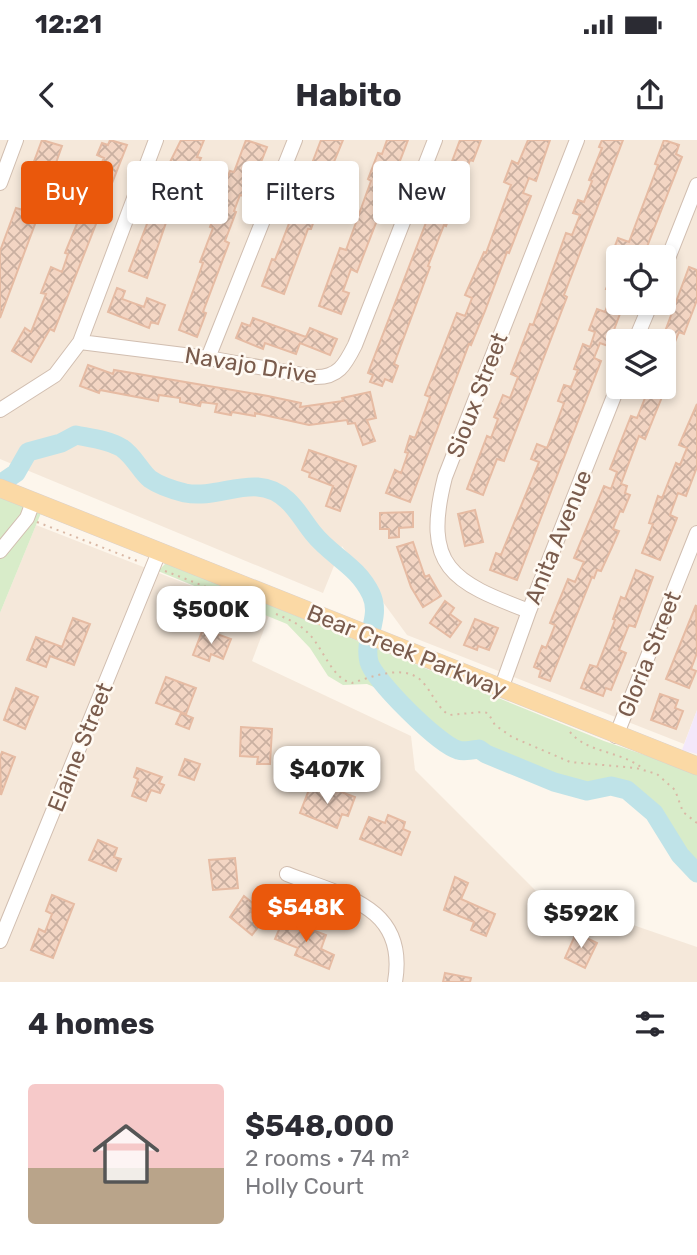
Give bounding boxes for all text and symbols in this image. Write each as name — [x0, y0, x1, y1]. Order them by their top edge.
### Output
text: 12:21 — [35, 9, 102, 40]
icon: back — [28, 76, 66, 114]
text: Habito — [295, 76, 402, 114]
icon: share — [631, 76, 669, 114]
chip: Buy — [21, 161, 113, 224]
chip: Rent — [127, 161, 228, 224]
chip: Filters — [242, 161, 359, 224]
chip: New — [373, 161, 470, 224]
map controls — [606, 245, 676, 399]
button: locate — [606, 245, 676, 315]
street label: Sioux Street — [440, 329, 514, 461]
button: layers — [606, 329, 676, 399]
street label: Navajo Drive — [183, 341, 319, 389]
street label: Anita Avenue — [518, 466, 598, 608]
pin: $500K — [162, 587, 260, 646]
street label: Gloria Street — [611, 587, 687, 721]
text: $500K — [173, 595, 249, 623]
street label: Bear Creek Parkway — [303, 598, 511, 704]
street label: Elaine Street — [41, 678, 119, 816]
pin: $407K — [278, 746, 376, 806]
text: $407K — [289, 755, 365, 783]
pin: $548K — [257, 884, 355, 944]
pin: $592K — [532, 890, 630, 950]
text: $548K — [268, 893, 344, 921]
text: $592K — [543, 899, 619, 927]
icon: filters — [631, 1005, 669, 1043]
text: 4 homes — [28, 1006, 155, 1042]
text: $548,000 — [245, 1108, 394, 1144]
icon: home — [84, 1112, 168, 1196]
text: 2 rooms · 74 m² — [245, 1144, 409, 1172]
text: Holly Court — [245, 1172, 364, 1200]

